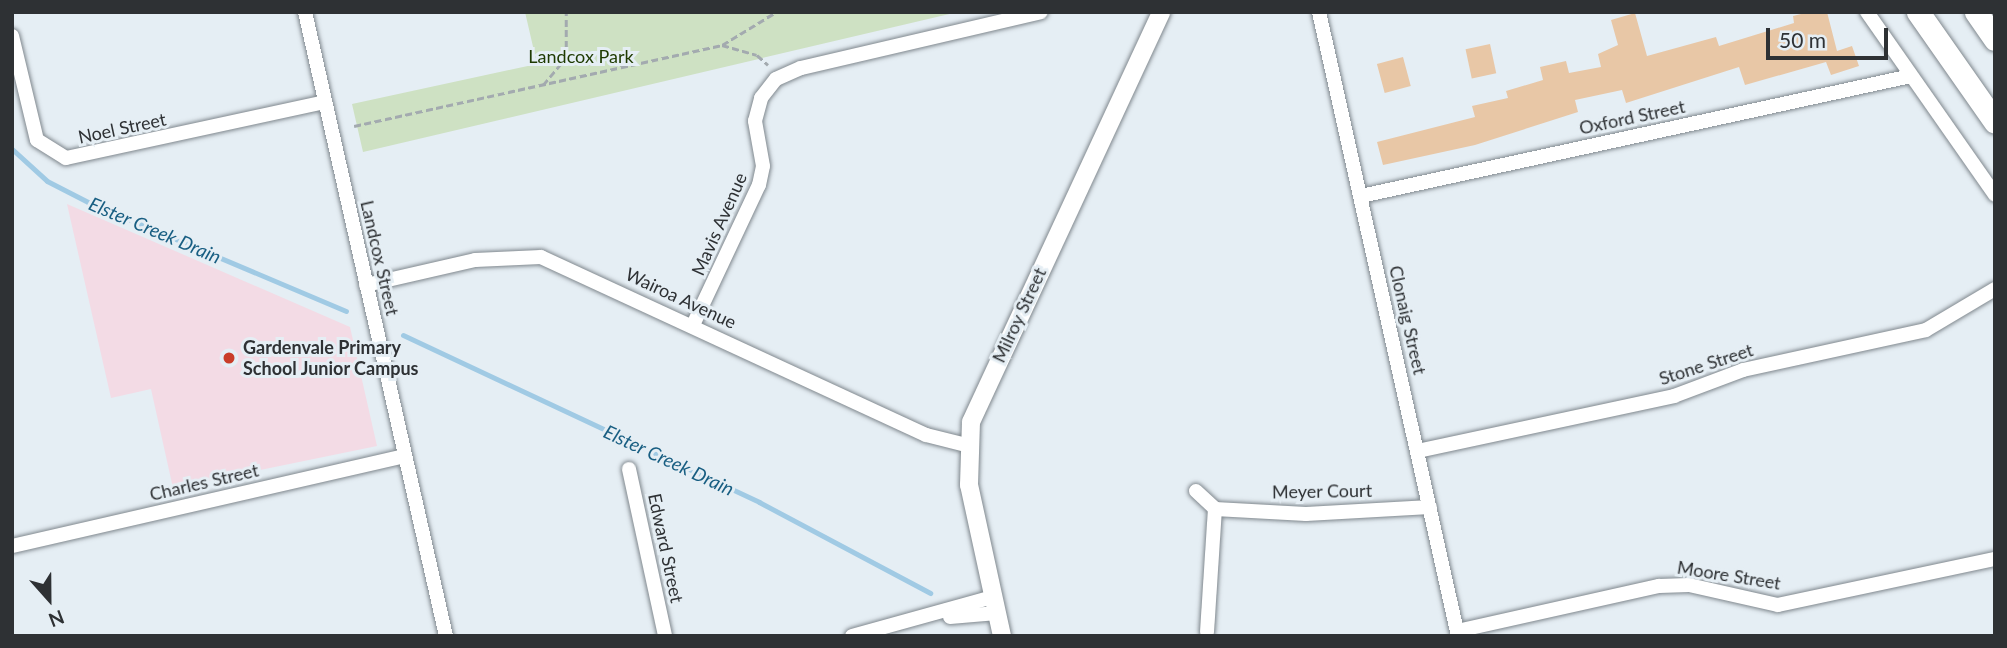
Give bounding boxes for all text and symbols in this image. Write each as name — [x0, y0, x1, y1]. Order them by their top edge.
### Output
scale bar — [1769, 14, 1892, 58]
text: 50 m — [1779, 27, 1826, 52]
park label: Landcox Park — [528, 45, 634, 67]
street label: Oxford Street — [1577, 95, 1687, 139]
street label: Noel Street — [76, 108, 168, 148]
street label: Mavis Avenue — [687, 169, 751, 279]
water label: Elster Creek Drain — [85, 192, 225, 268]
street label: Landcox Street — [356, 198, 404, 318]
street label: Wairoa Avenue — [622, 263, 740, 333]
street label: Clonaig Street — [1385, 263, 1431, 377]
street label: Milroy Street — [988, 264, 1050, 366]
place label: Gardenvale Primary School Junior Campus — [243, 337, 419, 380]
street label: Stone Street — [1656, 339, 1756, 389]
marker: Gardenvale Primary School Junior Campus — [221, 350, 237, 366]
water label: Elster Creek Drain — [600, 420, 738, 500]
street label: Charles Street — [147, 459, 261, 505]
street label: Meyer Court — [1272, 479, 1372, 503]
street label: Edward Street — [644, 491, 688, 605]
street label: Moore Street — [1676, 556, 1782, 594]
north arrow — [14, 564, 84, 634]
text: N — [46, 606, 68, 632]

